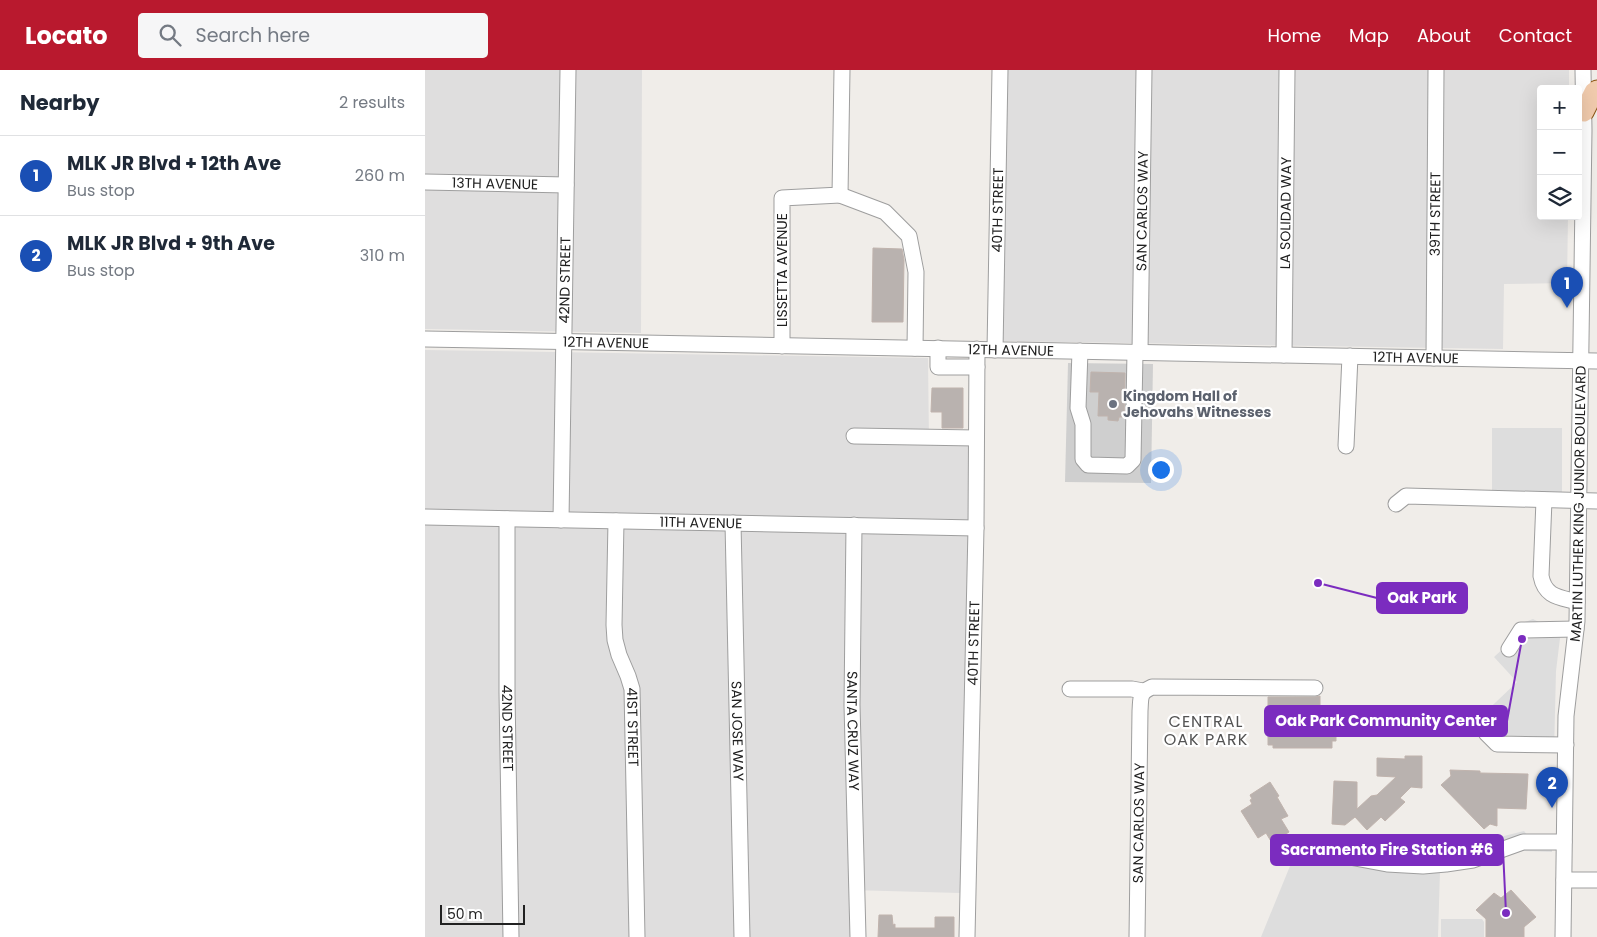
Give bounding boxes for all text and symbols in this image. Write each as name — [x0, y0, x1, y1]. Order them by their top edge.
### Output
search box — [138, 13, 488, 58]
text: Locato — [25, 19, 108, 52]
icon: search — [156, 21, 184, 49]
text: Search here — [196, 22, 310, 49]
text: Home — [1267, 23, 1321, 48]
text: Map — [1349, 23, 1389, 48]
text: About — [1417, 23, 1471, 48]
text: Contact — [1499, 23, 1572, 48]
map controls — [1537, 85, 1582, 220]
button: + — [1537, 85, 1582, 130]
text: Nearby — [20, 88, 100, 117]
text: 2 results — [339, 91, 405, 114]
button: − — [1537, 130, 1582, 175]
text: MLK JR Blvd + 12th Ave — [67, 150, 281, 177]
street label: SAN CARLOS WAY — [1131, 151, 1153, 271]
street label: LA SOLIDAD WAY — [1275, 157, 1296, 269]
text: 1 — [33, 164, 39, 187]
text: 260 m — [355, 164, 405, 187]
street label: 40TH STREET — [987, 167, 1008, 253]
street label: 39TH STREET — [1425, 171, 1445, 256]
street label: 13TH AVENUE — [452, 173, 538, 194]
button: layers — [1537, 175, 1582, 220]
text: Bus stop — [67, 179, 135, 202]
street label: LISSETTA AVENUE — [772, 213, 792, 327]
text: MLK JR Blvd + 9th Ave — [67, 230, 275, 257]
street label: 42ND STREET — [554, 236, 575, 323]
text: 2 — [31, 244, 41, 267]
text: 310 m — [360, 244, 405, 267]
text: Bus stop — [67, 259, 135, 282]
pin: 1 — [1551, 267, 1583, 308]
street label: 12TH AVENUE — [563, 332, 649, 353]
street label: 12TH AVENUE — [968, 339, 1054, 361]
street label: 12TH AVENUE — [1373, 347, 1459, 368]
street label: MARTIN LUTHER KING JUNIOR BOULEVARD — [1565, 365, 1591, 643]
place label: Kingdom Hall of Jehovahs Witnesses — [1123, 386, 1271, 422]
marker: Kingdom Hall of Jehovahs Witnesses — [1107, 398, 1119, 410]
your location — [1148, 457, 1174, 483]
street label: 11TH AVENUE — [659, 512, 742, 533]
callout: Oak Park — [1377, 583, 1467, 613]
text: Oak Park — [1387, 587, 1458, 608]
street label: 40TH STREET — [963, 600, 984, 686]
street label: SANTA CRUZ WAY — [842, 671, 864, 791]
street label: SAN JOSE WAY — [726, 681, 749, 781]
street label: 42ND STREET — [497, 685, 518, 772]
street label: 41ST STREET — [622, 687, 644, 767]
callout: Oak Park Community Center — [1265, 706, 1507, 736]
district label: CENTRAL OAK PARK — [1164, 710, 1248, 751]
text: Oak Park Community Center — [1275, 710, 1497, 731]
street label: SAN CARLOS WAY — [1128, 763, 1149, 883]
pin: 2 — [1536, 767, 1568, 808]
callout: Sacramento Fire Station #6 — [1271, 835, 1503, 865]
text: Sacramento Fire Station #6 — [1281, 839, 1493, 860]
scale bar — [440, 902, 525, 925]
text: 50 m — [447, 904, 483, 924]

